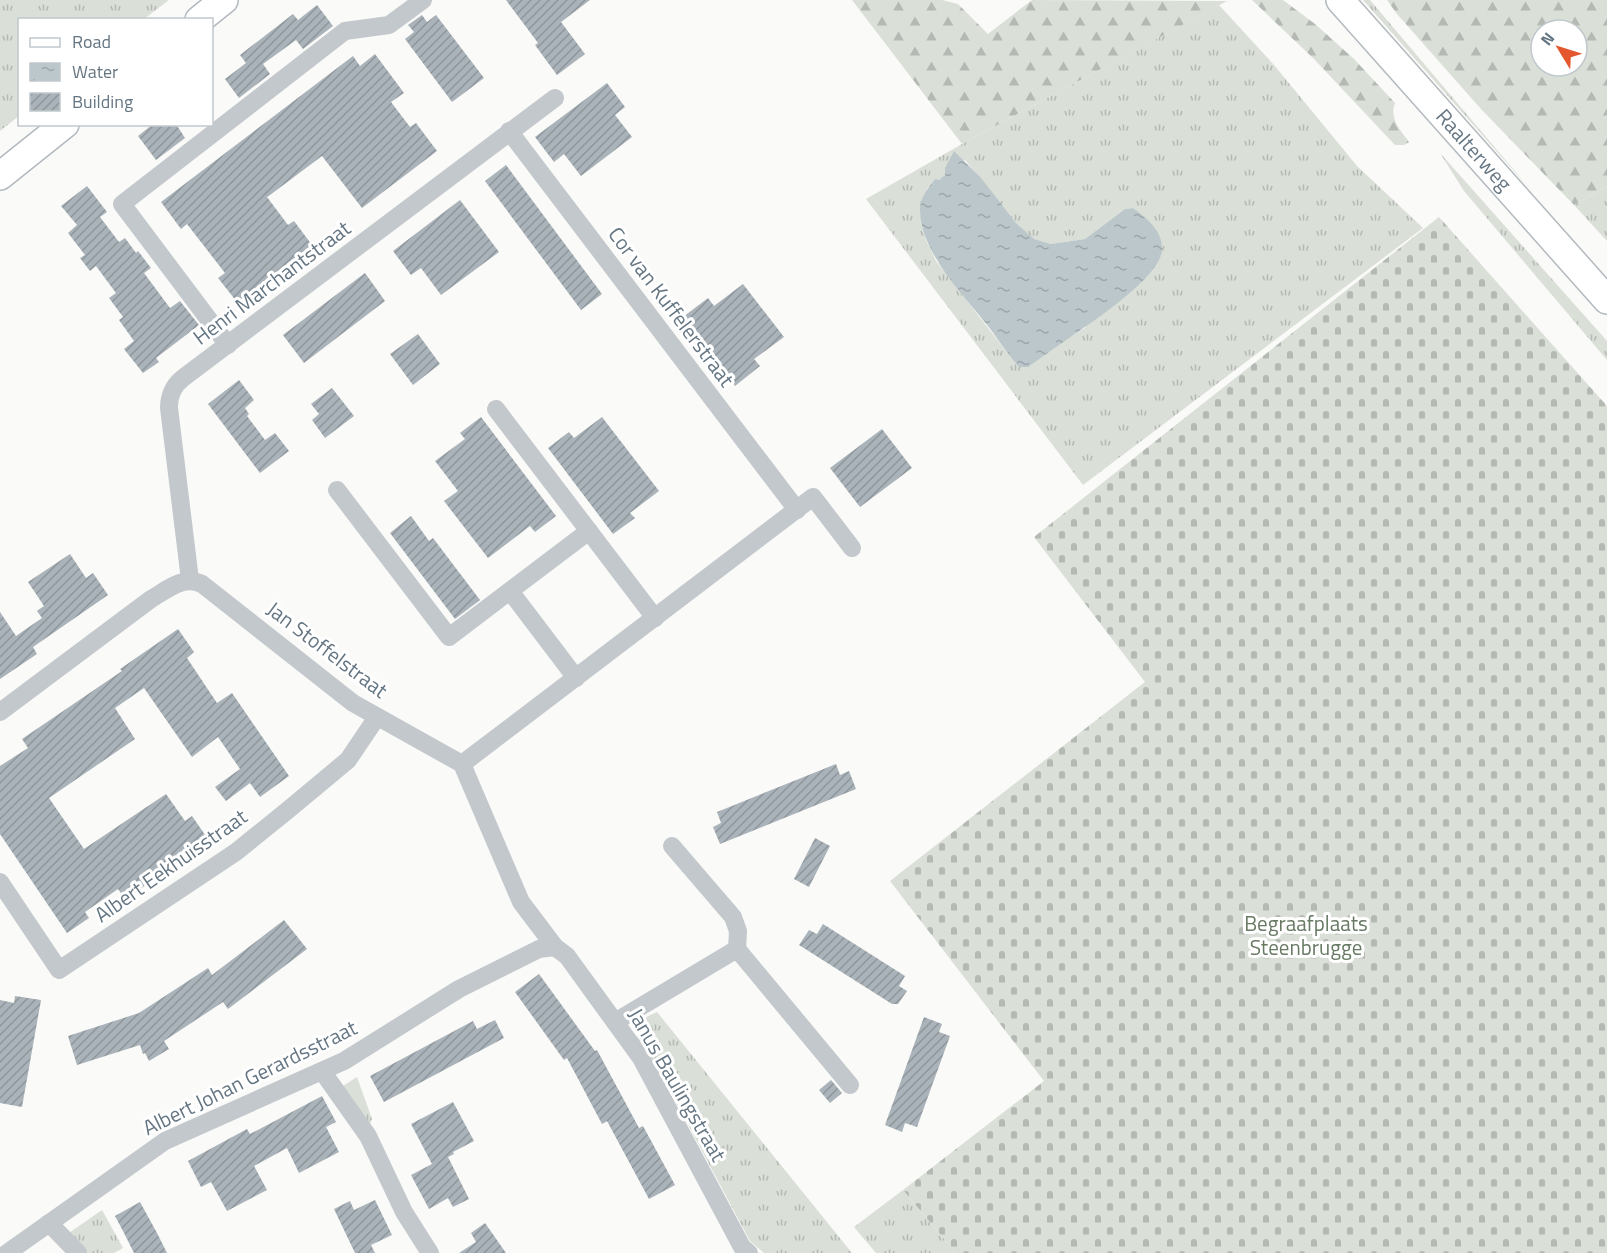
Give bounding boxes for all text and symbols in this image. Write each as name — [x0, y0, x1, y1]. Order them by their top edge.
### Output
legend — [18, 18, 213, 126]
north arrow — [1529, 18, 1589, 78]
text: N — [1534, 27, 1560, 51]
text: Road — [72, 28, 111, 55]
text: Water — [72, 58, 118, 85]
text: Building — [72, 88, 133, 115]
street label: Raalterweg — [1429, 101, 1520, 198]
street label: Henri Marchantstraat — [186, 212, 357, 352]
street label: Cor van Kuffelerstraat — [601, 220, 743, 394]
street label: Jan Stoffelstraat — [260, 593, 395, 706]
street label: Albert Eekhuisstraat — [88, 800, 254, 930]
park label: Begraafplaats Steenbrugge — [1244, 907, 1368, 963]
street label: Janus Baulingstraat — [621, 1002, 735, 1168]
street label: Albert Johan Gerardsstraat — [137, 1011, 363, 1143]

